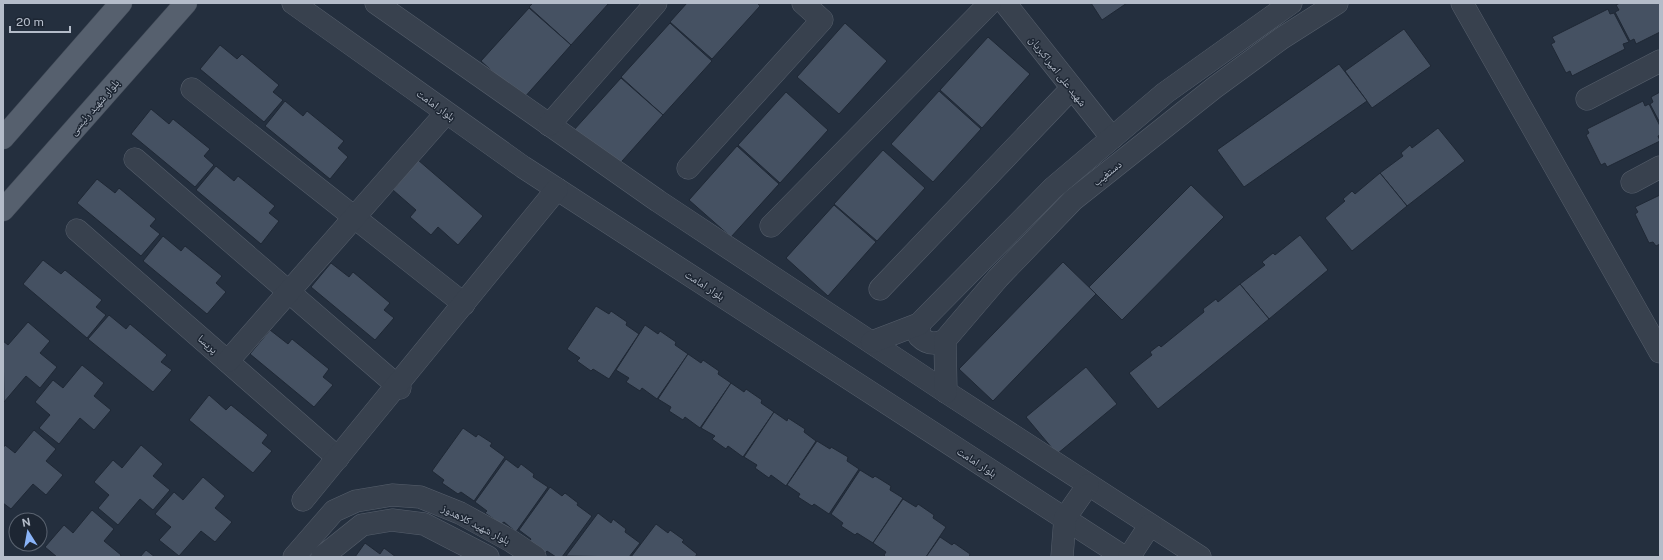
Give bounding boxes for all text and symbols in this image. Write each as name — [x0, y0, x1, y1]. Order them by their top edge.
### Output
scale bar — [10, 8, 70, 34]
text: 20 m — [16, 15, 44, 29]
street label: شهید علی امیراکبریان — [1026, 34, 1089, 109]
street label: بلوار شهید رئیسی — [67, 77, 122, 138]
street label: بلوار امامت — [414, 87, 458, 123]
street label: دستغیب — [1090, 158, 1124, 188]
street label: بلوار امامت — [683, 268, 727, 303]
street label: پریسا — [195, 332, 220, 357]
street label: بلوار امامت — [955, 445, 999, 480]
street label: بلوار شهید کلاهدوز — [439, 501, 512, 547]
north arrow — [8, 512, 48, 552]
text: N — [21, 515, 31, 529]

